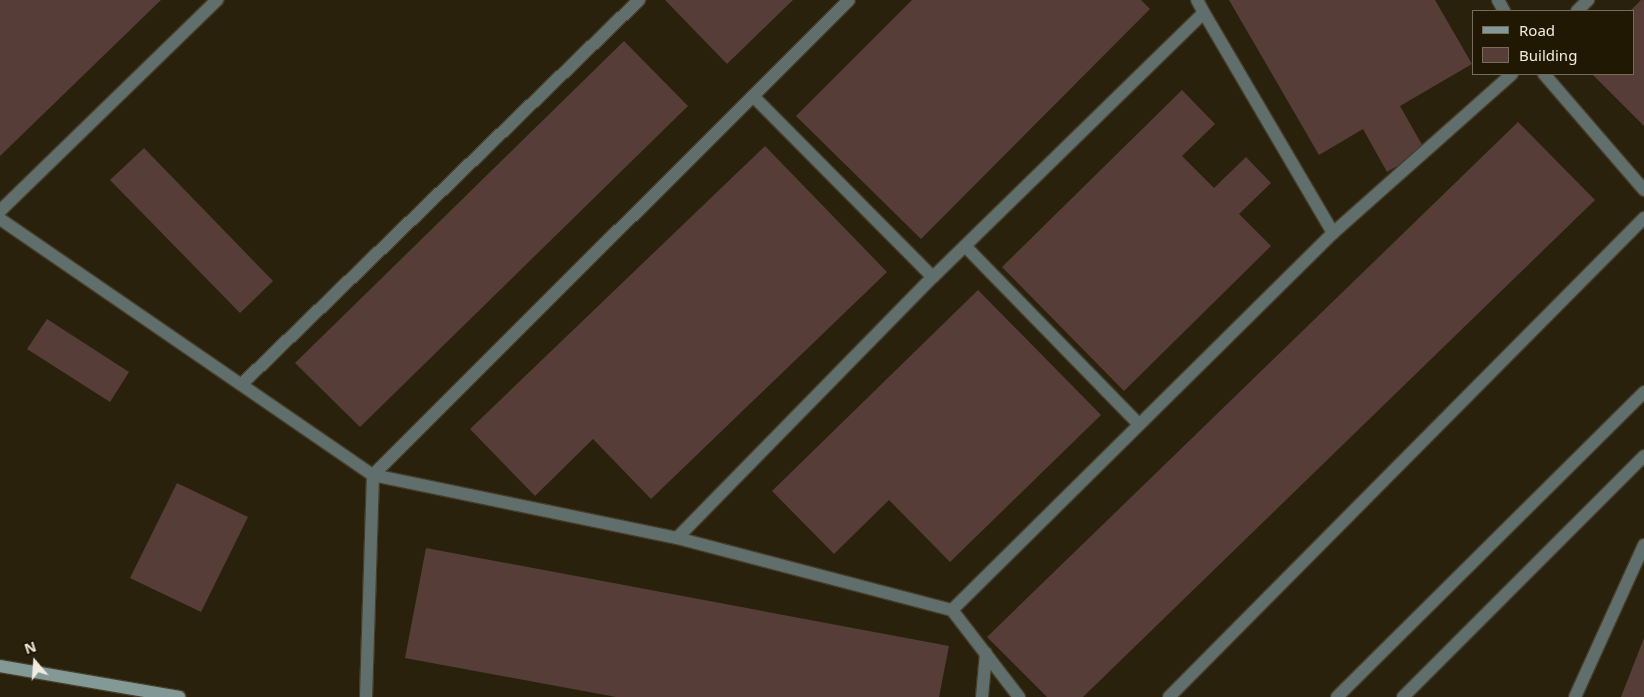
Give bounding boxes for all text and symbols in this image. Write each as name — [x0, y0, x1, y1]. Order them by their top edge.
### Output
legend — [1472, 10, 1634, 75]
text: Road — [1519, 20, 1555, 40]
text: Building — [1519, 45, 1577, 65]
text: N — [22, 636, 39, 658]
north arrow — [10, 637, 60, 687]

